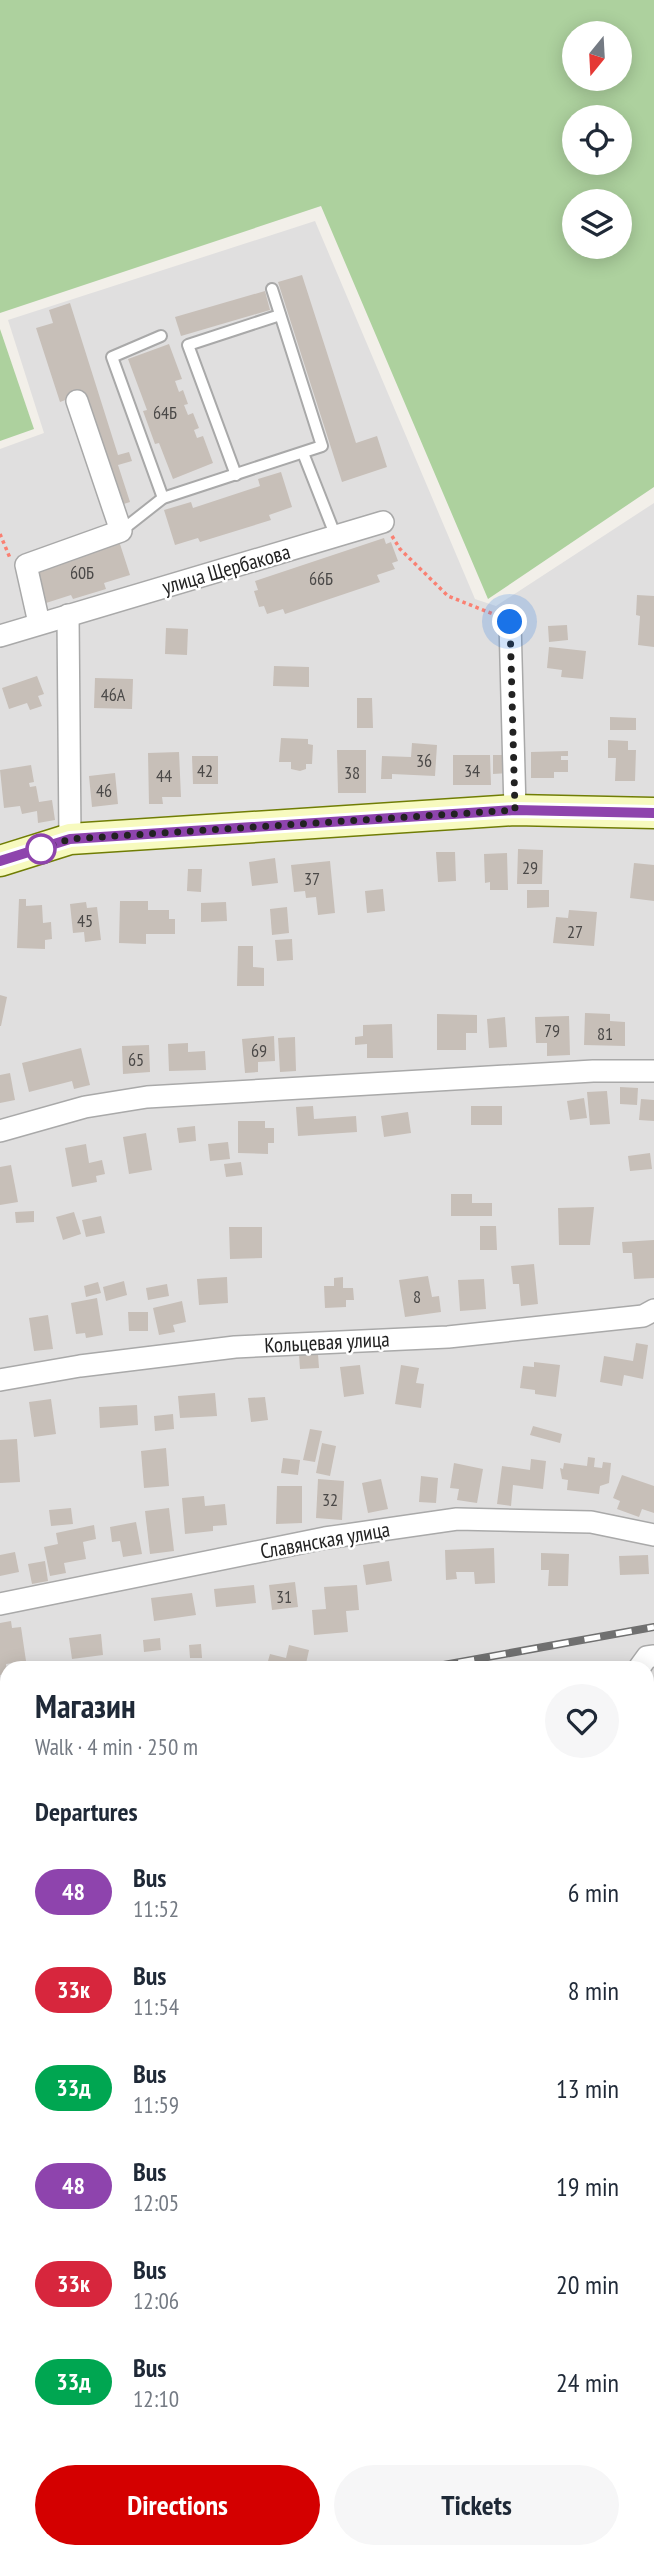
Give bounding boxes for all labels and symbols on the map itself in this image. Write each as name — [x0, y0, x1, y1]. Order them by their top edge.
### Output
north arrow — [562, 21, 632, 91]
house number: 64Б — [153, 401, 177, 424]
street label: улица Щербакова — [159, 538, 293, 600]
house number: 60Б — [70, 561, 94, 584]
house number: 66Б — [309, 567, 333, 590]
your location — [492, 604, 527, 639]
house number: 46А — [101, 683, 126, 706]
house number: 36 — [416, 749, 432, 772]
house number: 42 — [197, 759, 213, 782]
house number: 34 — [464, 759, 480, 782]
house number: 38 — [344, 761, 360, 784]
house number: 44 — [156, 764, 172, 787]
house number: 46 — [96, 779, 112, 802]
unlabelled marker — [26, 834, 56, 864]
house number: 29 — [522, 856, 538, 879]
house number: 37 — [304, 867, 320, 890]
house number: 45 — [77, 909, 93, 932]
house number: 27 — [567, 920, 583, 943]
house number: 79 — [544, 1019, 560, 1042]
house number: 81 — [597, 1022, 613, 1045]
house number: 69 — [251, 1039, 267, 1062]
house number: 65 — [128, 1048, 144, 1071]
house number: 8 — [413, 1285, 421, 1308]
street label: Кольцевая улица — [264, 1325, 390, 1359]
house number: 32 — [322, 1488, 338, 1511]
street label: Славянская улица — [258, 1515, 392, 1565]
house number: 31 — [276, 1585, 292, 1608]

